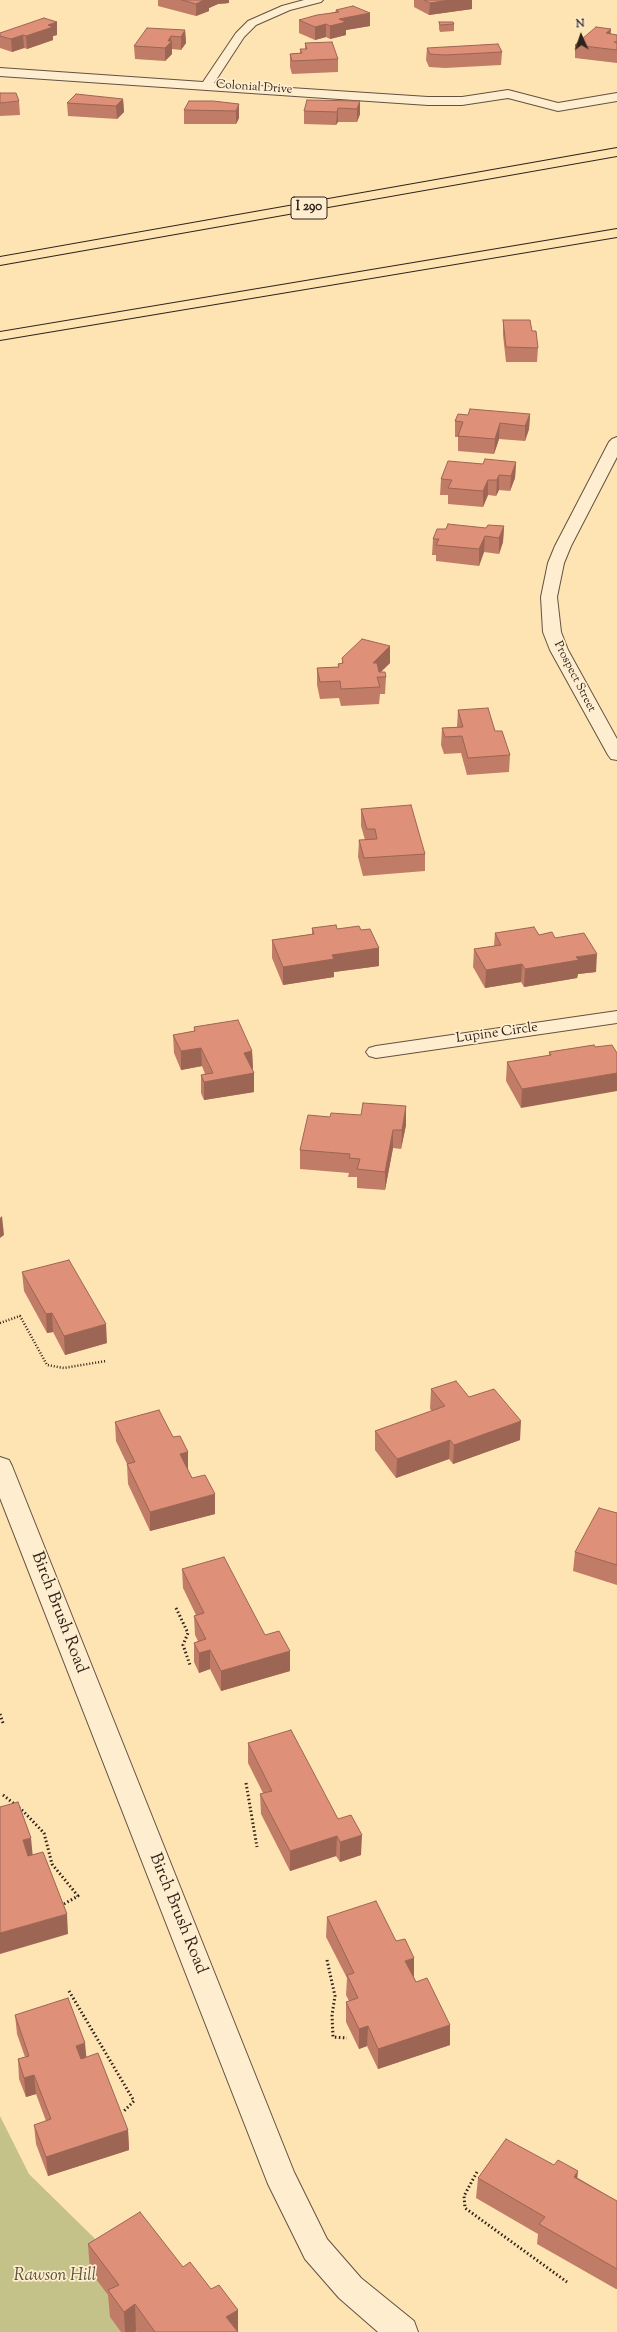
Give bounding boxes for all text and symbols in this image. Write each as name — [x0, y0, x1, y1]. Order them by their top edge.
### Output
north arrow — [561, 16, 601, 56]
text: N — [576, 16, 585, 32]
street label: Colonial Drive — [215, 78, 293, 98]
road number: I 290 — [291, 197, 327, 219]
street label: Prospect Street — [550, 639, 598, 715]
street label: Lupine Circle — [455, 1020, 539, 1048]
street label: Birch Brush Road — [25, 1549, 91, 1677]
street label: Birch Brush Road — [143, 1851, 211, 1977]
park label: Rawson Hill — [14, 2267, 96, 2287]

